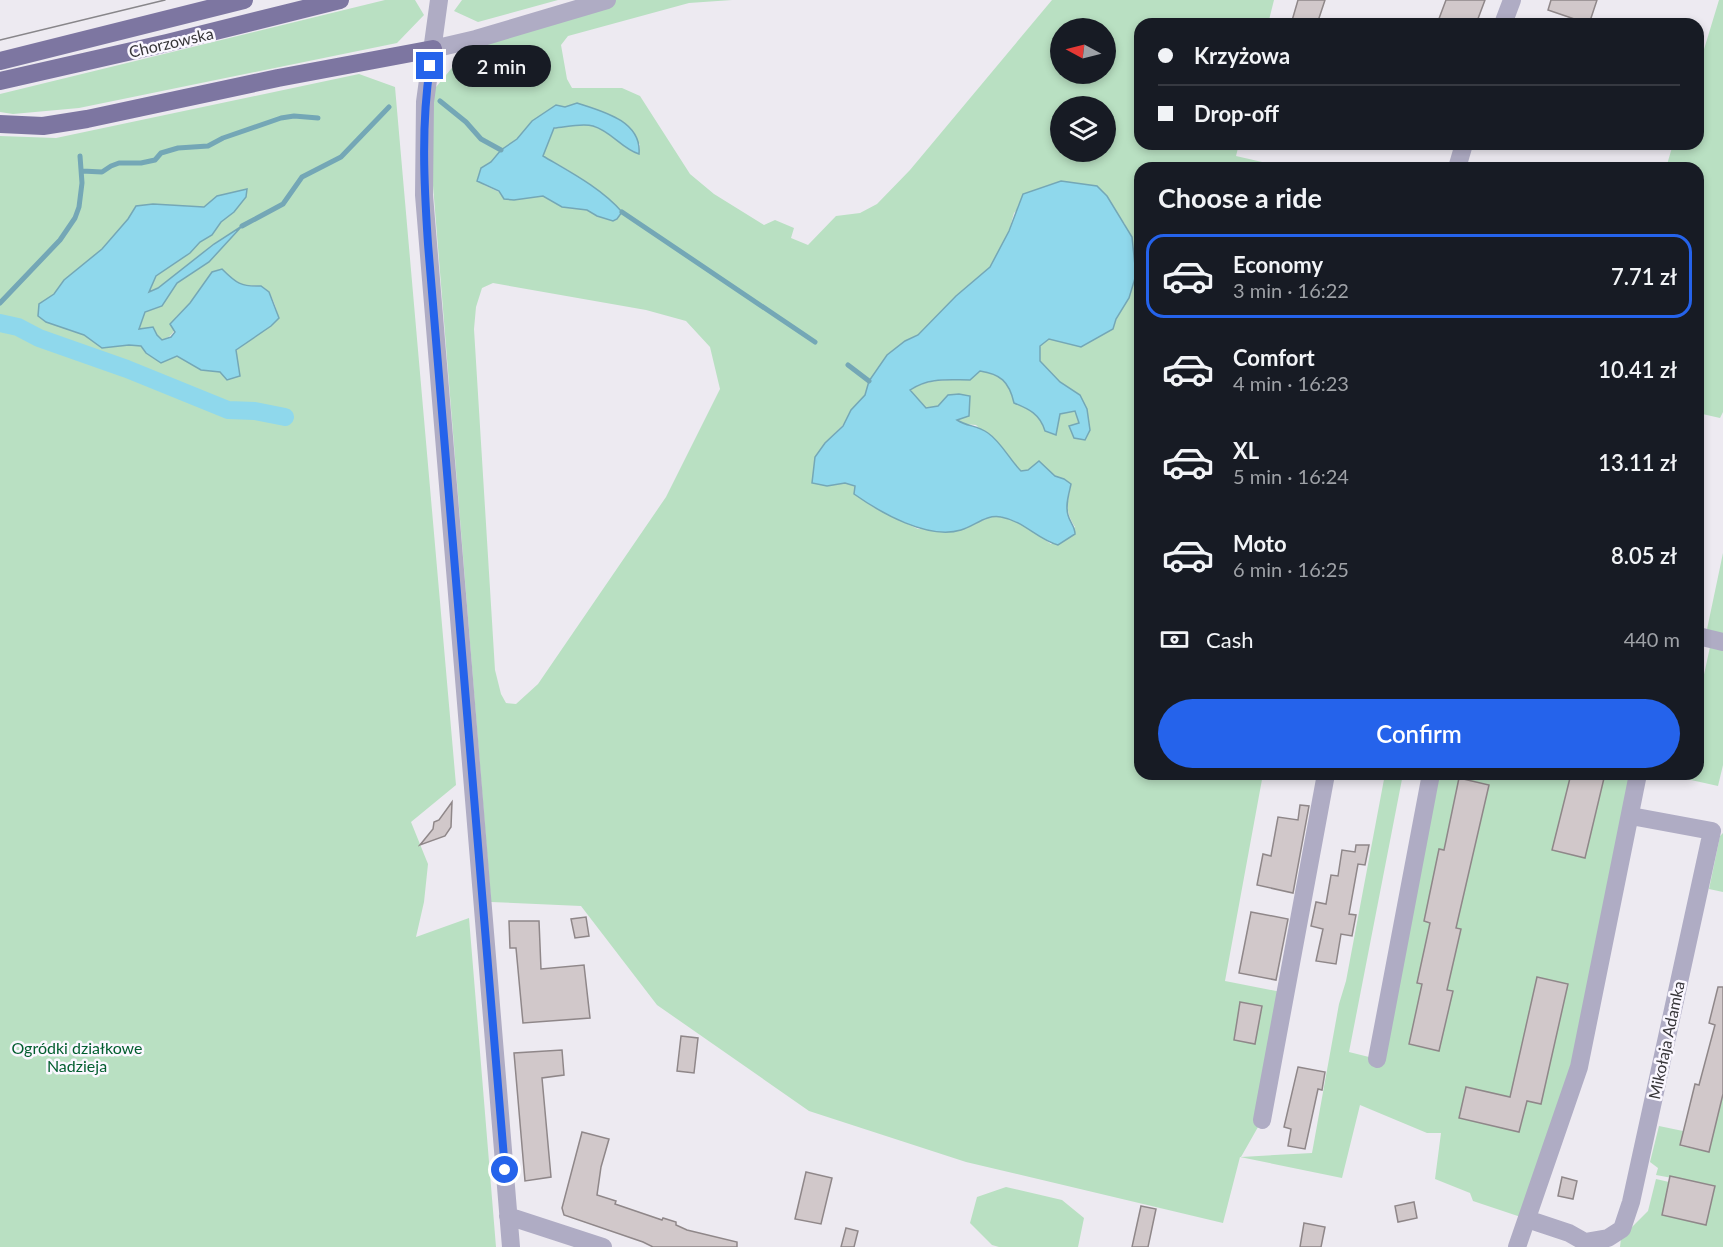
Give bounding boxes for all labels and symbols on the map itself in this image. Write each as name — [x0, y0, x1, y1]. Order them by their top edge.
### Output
north arrow — [1050, 18, 1116, 84]
street label: Chorzowska — [127, 23, 215, 61]
callout: 2 min — [451, 45, 550, 87]
route end — [416, 52, 443, 79]
street label: Mikołaja Adamka — [1644, 979, 1688, 1101]
park label: Ogródki działkowe Nadzieja — [12, 1038, 142, 1075]
route start — [491, 1156, 518, 1183]

